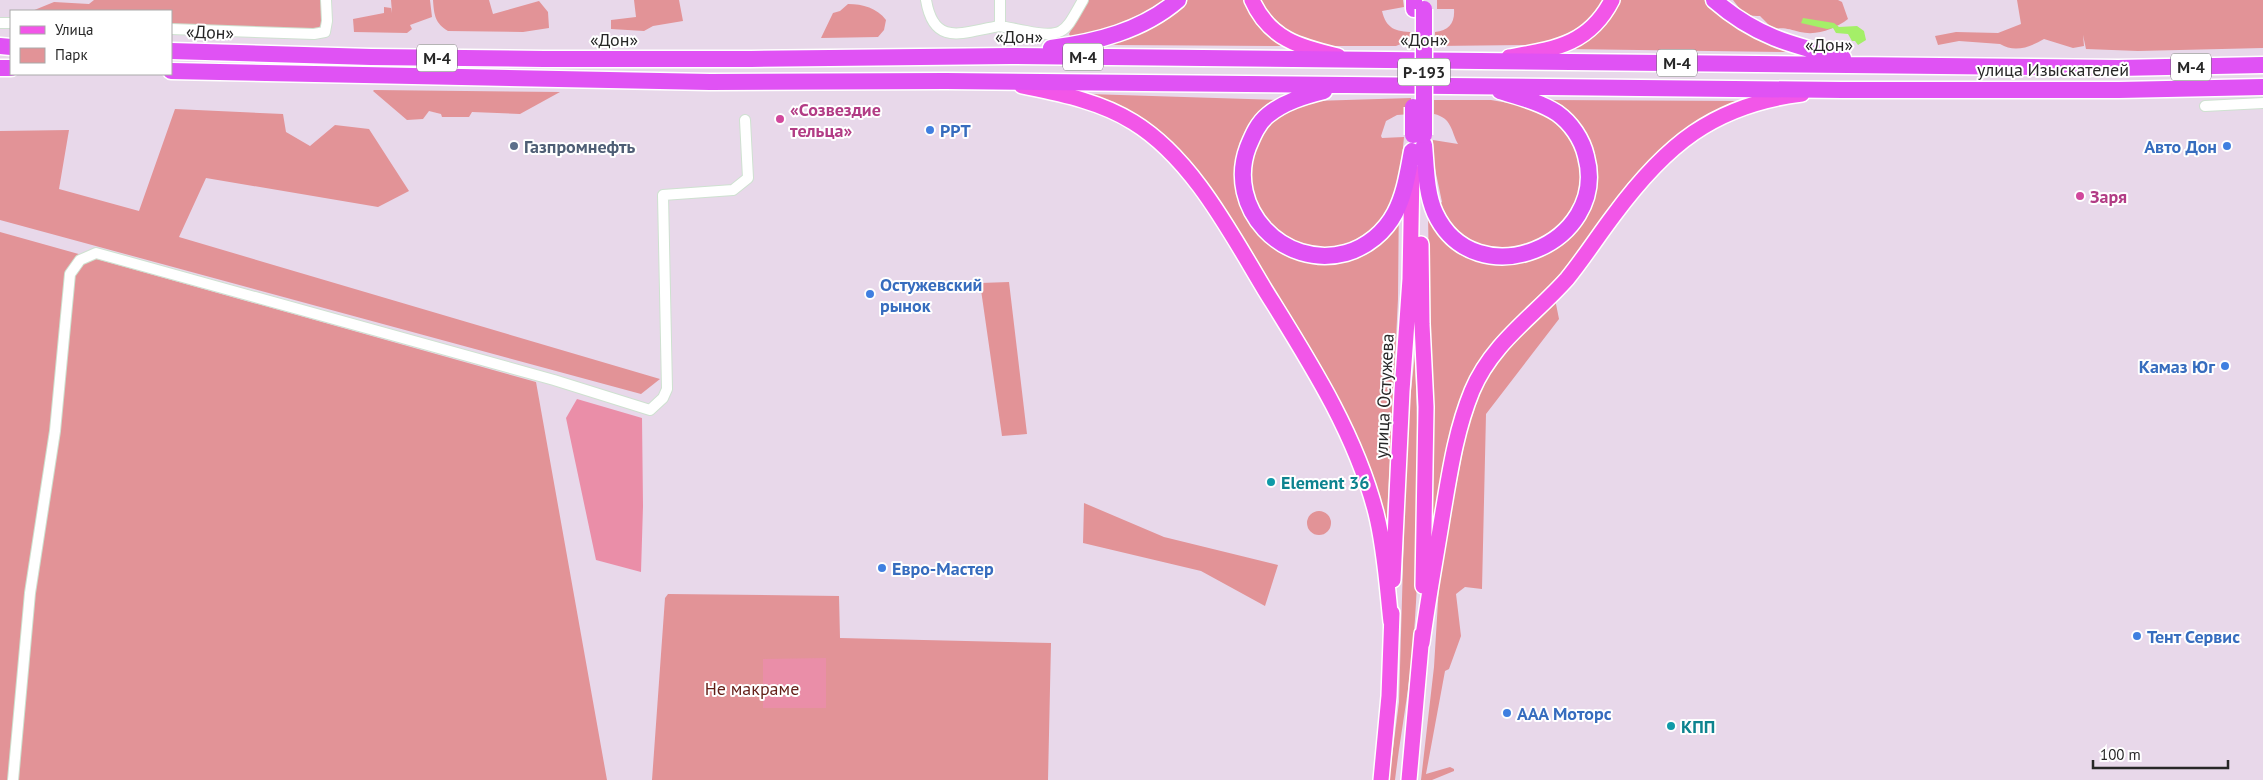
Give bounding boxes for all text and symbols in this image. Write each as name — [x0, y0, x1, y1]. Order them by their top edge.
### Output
legend — [10, 10, 172, 75]
text: Улица — [55, 20, 93, 39]
street label: «Дон» — [186, 20, 234, 44]
street label: «Дон» — [995, 25, 1043, 48]
street label: «Дон» — [590, 28, 638, 51]
street label: «Дон» — [1400, 28, 1448, 51]
street label: «Дон» — [1805, 33, 1853, 56]
road number: М-4 — [417, 44, 457, 72]
road number: М-4 — [1063, 44, 1103, 70]
text: Парк — [55, 45, 88, 64]
road number: М-4 — [1657, 49, 1697, 76]
road number: М-4 — [2171, 54, 2211, 80]
road number: Р-193 — [1398, 58, 1450, 86]
street label: улица Изыскателей — [1977, 58, 2129, 81]
place label: «Созвездие тельца» — [790, 98, 881, 142]
marker: «Созвездие тельца» — [774, 113, 786, 125]
place label: РРТ — [940, 119, 971, 142]
marker: РРТ — [924, 124, 936, 136]
place label: Газпромнефть — [524, 135, 635, 158]
place label: Авто Дон — [2144, 135, 2217, 158]
marker: Газпромнефть — [508, 140, 520, 152]
marker: Авто Дон — [2221, 140, 2233, 152]
place label: Заря — [2090, 185, 2127, 208]
marker: Заря — [2074, 190, 2086, 202]
place label: Остужевский рынок — [880, 273, 982, 317]
marker: Остужевский рынок — [864, 288, 876, 300]
street label: улица Остужева — [1369, 333, 1399, 459]
place label: Камаз Юг — [2139, 355, 2215, 378]
marker: Камаз Юг — [2219, 360, 2231, 372]
place label: Element 36 — [1281, 471, 1370, 494]
marker: Element 36 — [1265, 476, 1277, 488]
place label: Евро-Мастер — [892, 557, 994, 580]
marker: Евро-Мастер — [876, 562, 888, 574]
place label: Тент Сервис — [2147, 625, 2240, 648]
marker: Тент Сервис — [2131, 630, 2143, 642]
park label: Не макраме — [705, 677, 799, 700]
place label: ААА Моторс — [1517, 702, 1612, 725]
marker: ААА Моторс — [1501, 707, 1513, 719]
place label: КПП — [1681, 715, 1715, 738]
marker: КПП — [1665, 720, 1677, 732]
scale bar — [2093, 738, 2228, 770]
text: 100 m — [2100, 745, 2141, 764]

